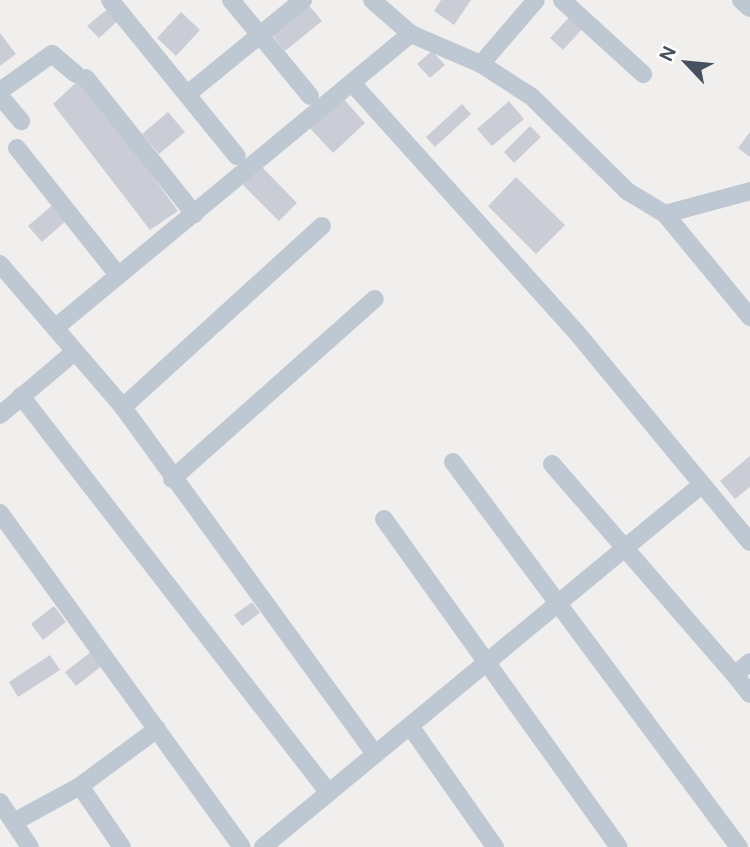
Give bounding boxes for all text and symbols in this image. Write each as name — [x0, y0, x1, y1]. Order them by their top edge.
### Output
north arrow — [652, 28, 722, 98]
text: N — [653, 42, 682, 65]

